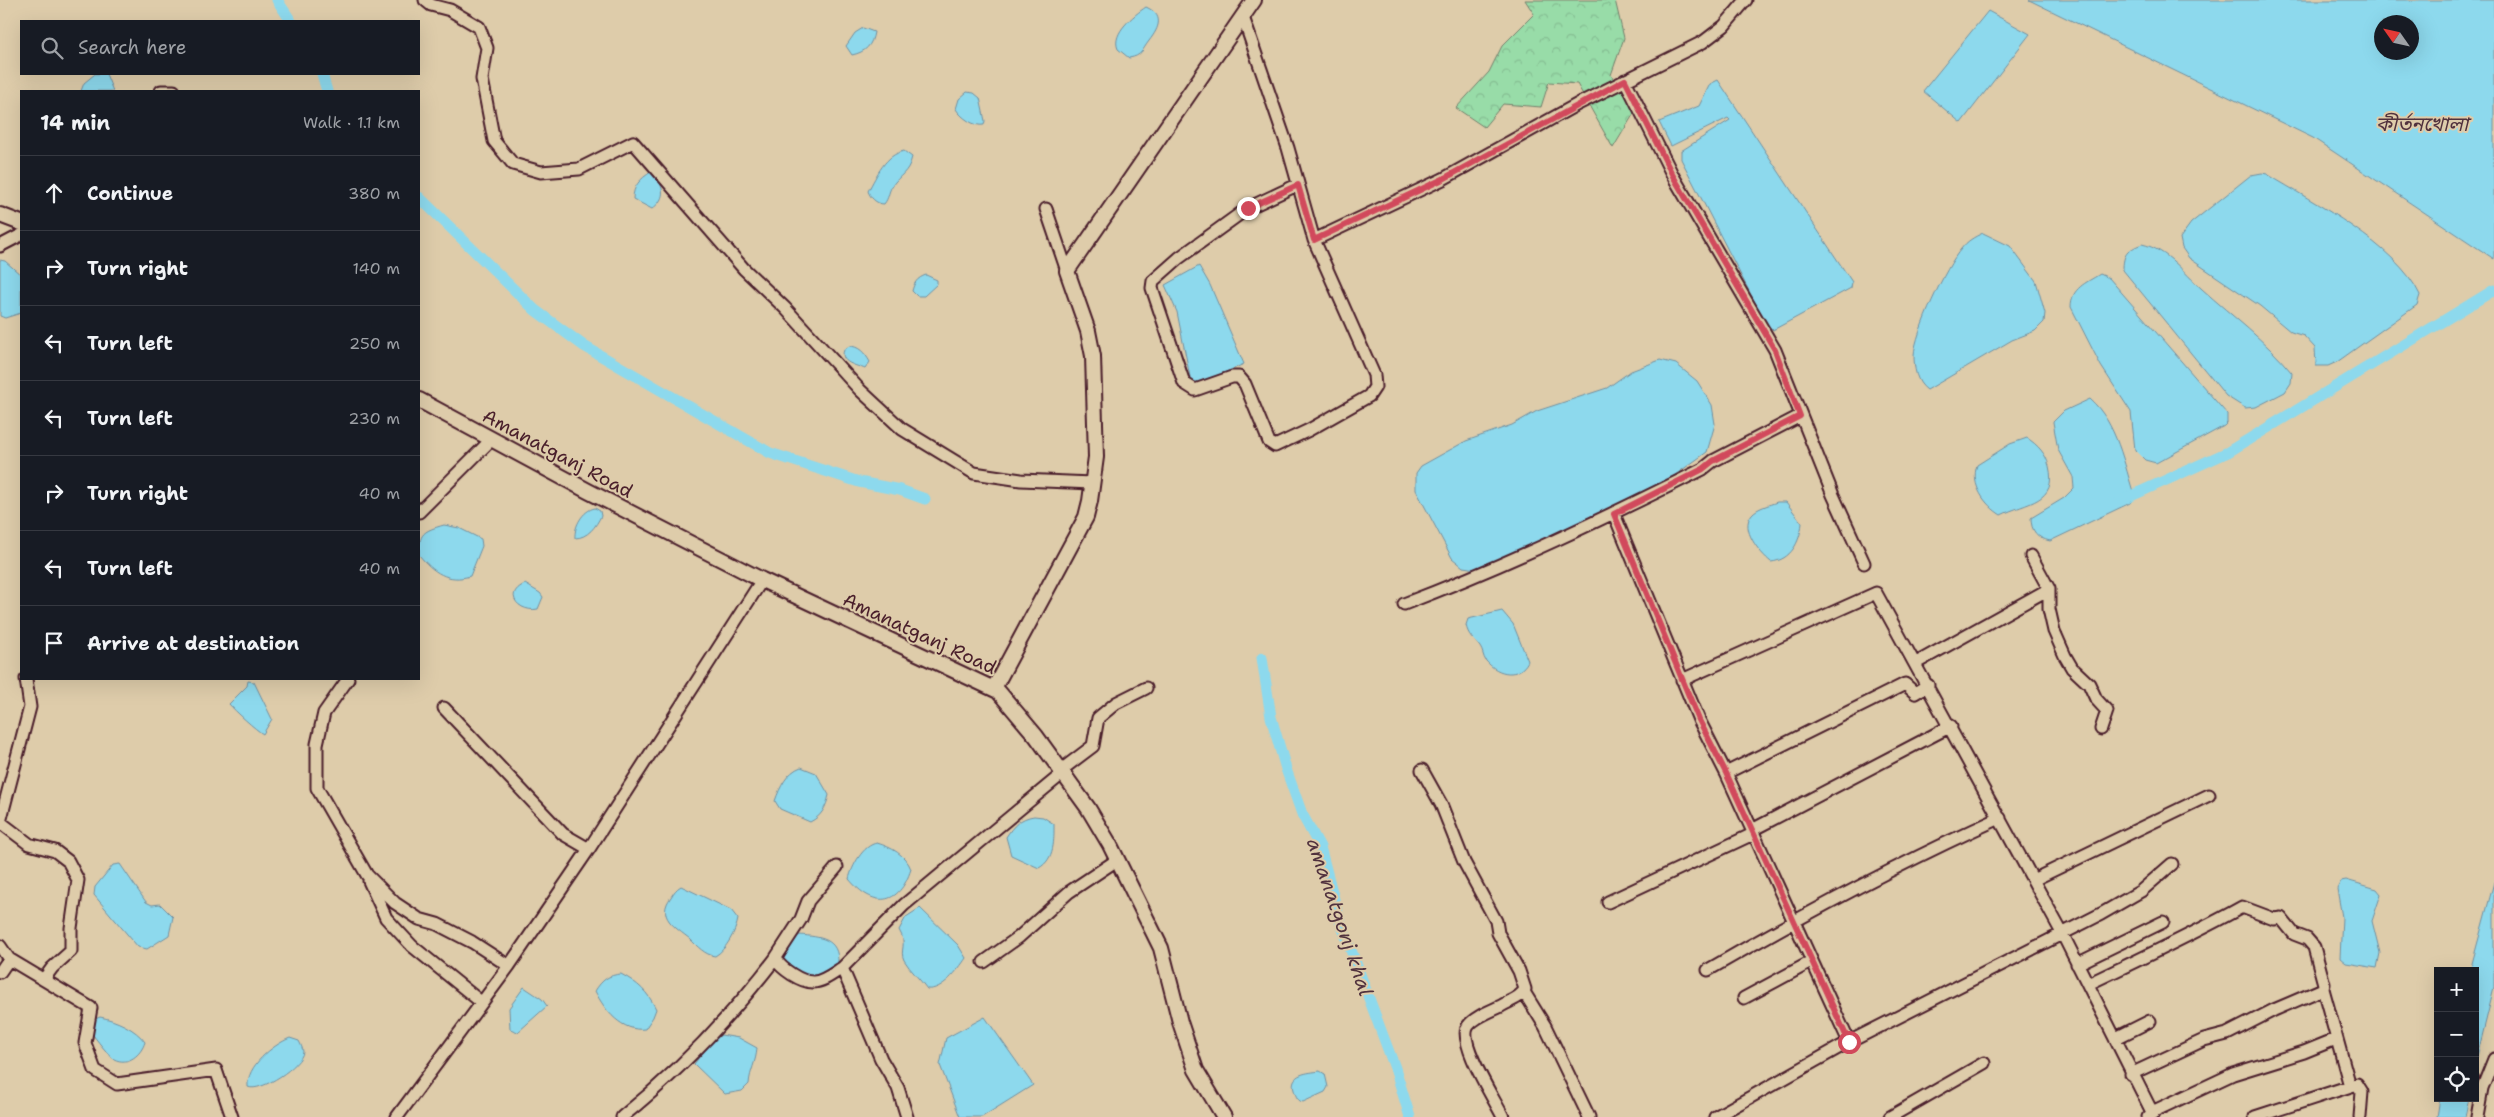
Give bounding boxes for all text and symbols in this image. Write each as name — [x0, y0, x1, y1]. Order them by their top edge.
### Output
north arrow — [2374, 15, 2419, 60]
search box — [20, 20, 420, 75]
icon: search — [38, 34, 66, 62]
text: Search here — [78, 35, 187, 60]
text: 14 min — [40, 109, 110, 137]
water label: কীর্তনখোলা — [2376, 111, 2472, 137]
text: Walk · 1.1 km — [303, 112, 400, 133]
icon: ahead — [40, 179, 68, 207]
text: Continue — [87, 181, 173, 206]
text: 380 m — [348, 183, 400, 204]
route end — [1237, 197, 1260, 220]
icon: right — [40, 254, 68, 282]
text: Turn right — [87, 256, 188, 281]
text: 140 m — [353, 258, 400, 279]
icon: left — [40, 329, 68, 357]
text: Turn left — [87, 331, 173, 356]
text: 250 m — [349, 333, 400, 354]
street label: Amanatganj Road — [478, 403, 637, 504]
icon: left — [40, 404, 68, 432]
text: Turn left — [87, 406, 173, 431]
text: 230 m — [348, 408, 400, 429]
icon: right — [40, 479, 68, 507]
text: Turn right — [87, 481, 188, 506]
text: 40 m — [358, 483, 400, 504]
icon: left — [40, 554, 68, 582]
text: Turn left — [87, 556, 173, 581]
text: 40 m — [358, 558, 400, 579]
street label: Amanatganj Road — [839, 587, 1001, 680]
icon: arrive — [40, 629, 68, 657]
text: Arrive at destination — [87, 631, 299, 656]
water label: amanatgonj khal — [1301, 834, 1379, 1000]
map controls — [2434, 967, 2479, 1102]
button: + — [2434, 967, 2479, 1012]
button: − — [2434, 1012, 2479, 1057]
route start — [1838, 1031, 1861, 1054]
button: locate — [2434, 1057, 2479, 1102]

